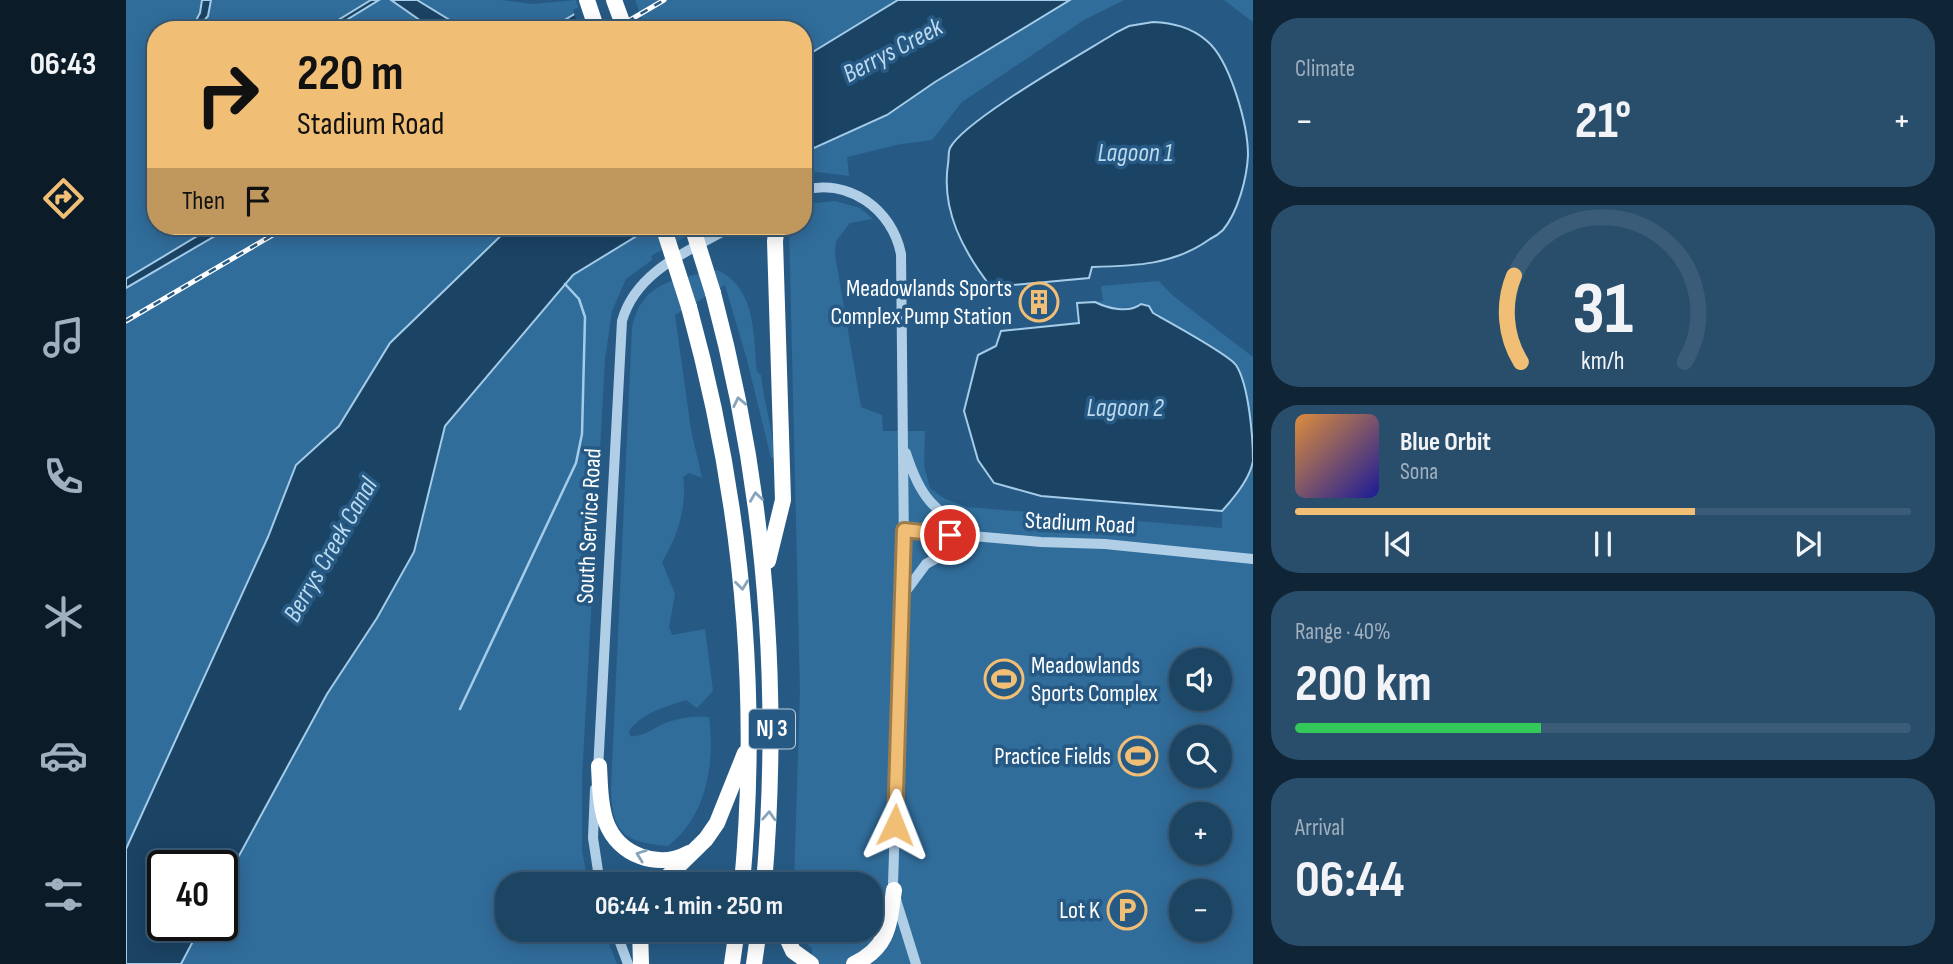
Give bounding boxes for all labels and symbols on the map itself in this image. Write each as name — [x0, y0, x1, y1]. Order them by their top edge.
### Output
water label: Berrys Creek — [838, 11, 949, 90]
water label: Lagoon 1 — [1097, 138, 1173, 169]
place label: Meadowlands Sports Complex Pump Station — [830, 274, 1012, 331]
building icon: Meadowlands Sports Complex Pump Station — [1018, 281, 1060, 323]
water label: Lagoon 2 — [1087, 393, 1164, 424]
one-way arrow — [733, 396, 748, 408]
street label: South Service Road — [570, 448, 608, 604]
water label: Berrys Creek Canal — [277, 471, 385, 628]
one-way arrow — [749, 491, 764, 503]
pin — [920, 505, 980, 565]
street label: Stadium Road — [1024, 506, 1136, 540]
one-way arrow — [734, 579, 749, 590]
place label: Meadowlands Sports Complex — [1031, 651, 1158, 708]
sports icon: Meadowlands Sports Complex — [983, 658, 1025, 700]
road number: NJ 3 — [749, 709, 795, 748]
sports icon: Practice Fields — [1117, 735, 1159, 777]
place label: Practice Fields — [994, 742, 1111, 771]
position arrow — [858, 788, 932, 862]
one-way arrow — [762, 810, 777, 821]
one-way arrow — [635, 849, 647, 863]
speed limit sign: 40 — [147, 850, 238, 941]
parking icon: Lot K — [1106, 889, 1148, 931]
place label: Lot K — [1059, 896, 1100, 925]

